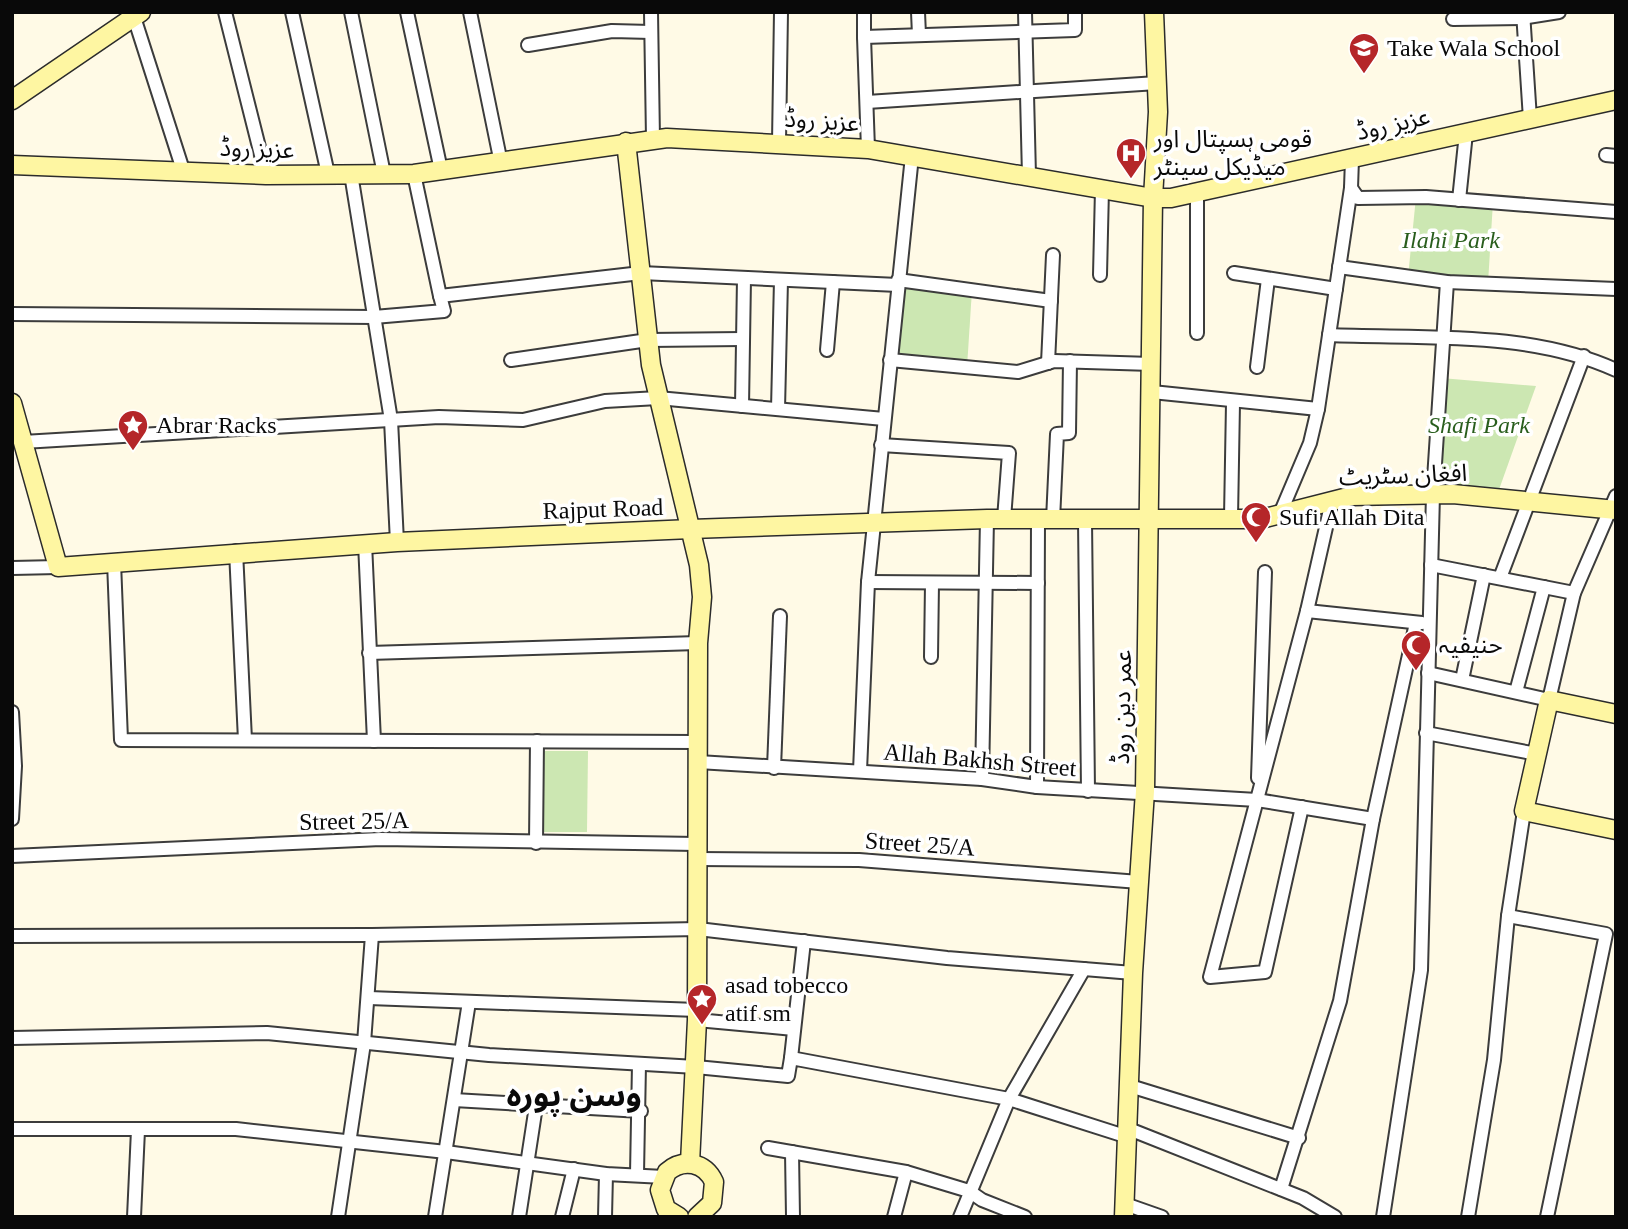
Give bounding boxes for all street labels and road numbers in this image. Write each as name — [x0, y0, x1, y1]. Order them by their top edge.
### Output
street label: عزیز روڈ — [1354, 103, 1432, 146]
street label: عزیز روڈ — [784, 105, 860, 138]
street label: عزیز روڈ — [219, 135, 295, 164]
street label: افغان سٹریٹ — [1338, 460, 1468, 491]
street label: Rajput Road — [542, 494, 664, 524]
street label: عمر دین روڈ — [1108, 649, 1137, 765]
street label: Allah Bakhsh Street — [883, 739, 1078, 781]
street label: Street 25/A — [299, 807, 410, 835]
street label: Street 25/A — [864, 827, 976, 861]

